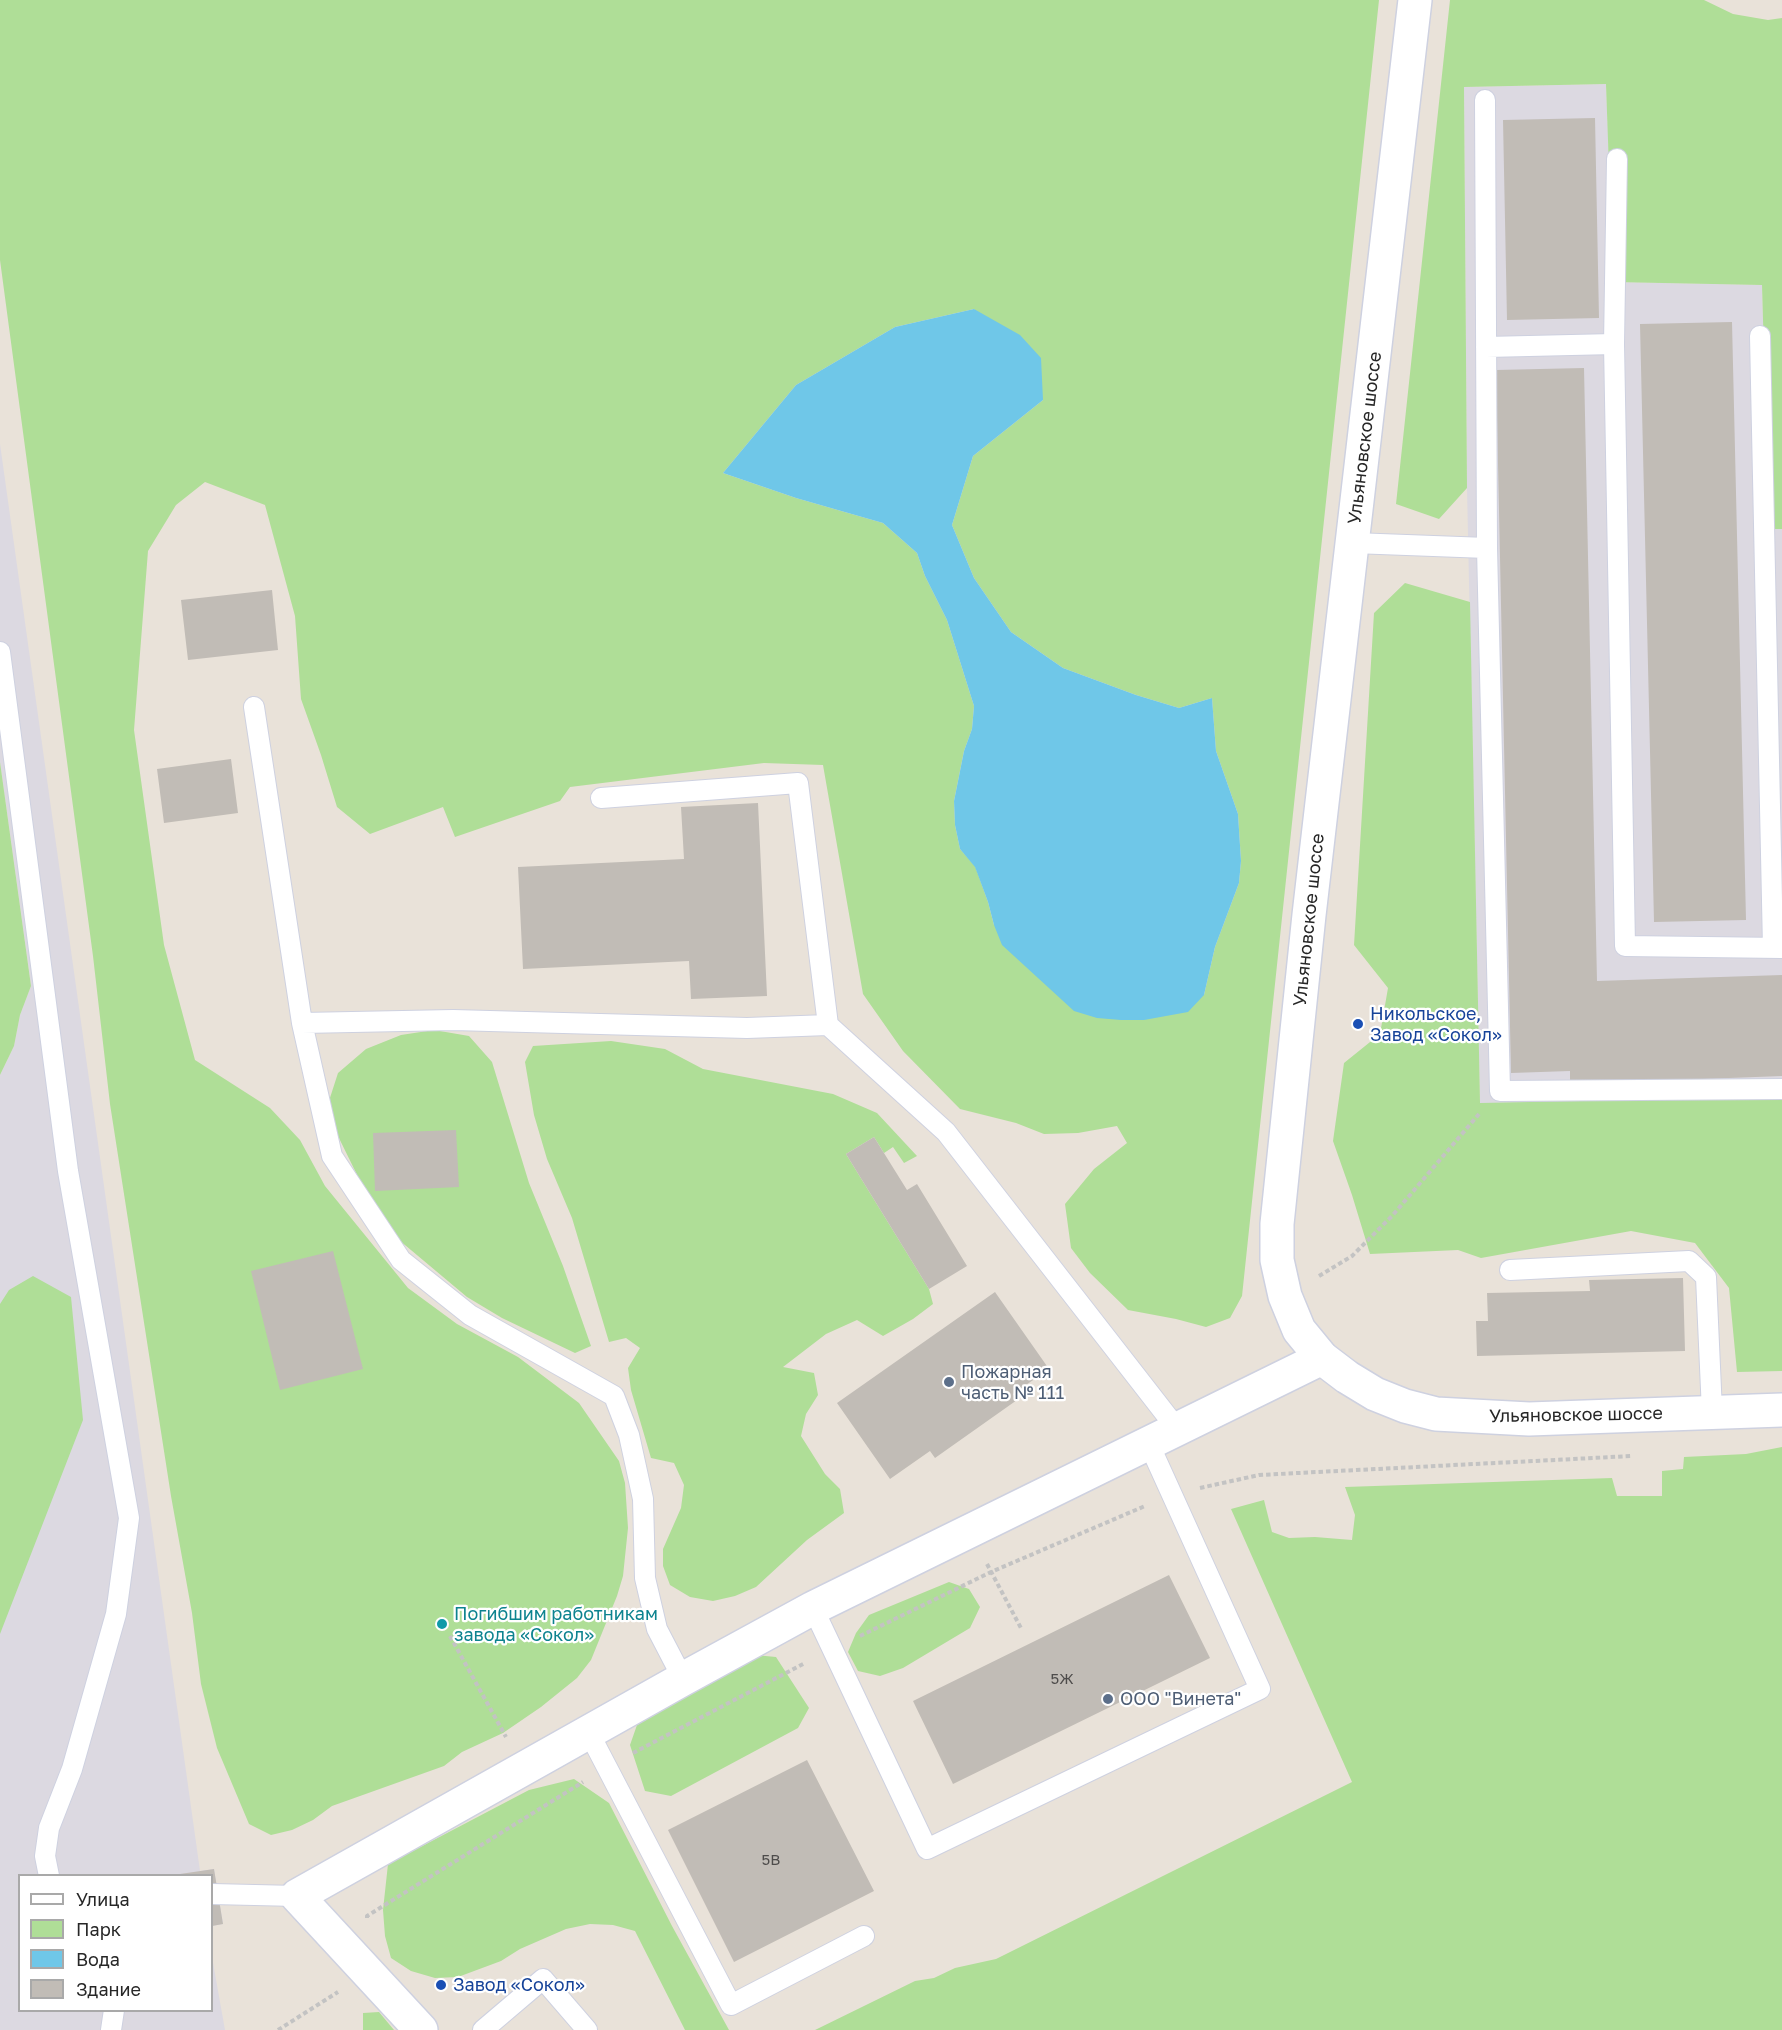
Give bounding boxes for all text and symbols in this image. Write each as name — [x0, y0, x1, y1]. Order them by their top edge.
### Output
street label: Ульяновское шоссе — [1344, 350, 1386, 526]
street label: Ульяновское шоссе — [1289, 832, 1329, 1008]
place label: Никольское, Завод «Сокол» — [1370, 1003, 1502, 1046]
marker: Никольское, Завод «Сокол» — [1351, 1017, 1365, 1031]
place label: Пожарная часть № 111 — [961, 1361, 1064, 1404]
marker: Пожарная часть № 111 — [942, 1375, 956, 1389]
street label: Ульяновское шоссе — [1489, 1403, 1663, 1427]
place label: Погибшим работникам завода «Сокол» — [454, 1603, 658, 1646]
marker: Погибшим работникам завода «Сокол» — [435, 1617, 449, 1631]
house number: 5Ж — [1050, 1670, 1074, 1688]
place label: ООО "Винета" — [1120, 1688, 1241, 1710]
marker: ООО "Винета" — [1101, 1692, 1115, 1706]
house number: 5В — [762, 1851, 780, 1869]
legend — [18, 1874, 213, 2012]
text: Улица — [76, 1888, 130, 1910]
text: Парк — [76, 1918, 121, 1940]
text: Вода — [76, 1948, 120, 1970]
place label: Завод «Сокол» — [453, 1974, 585, 1996]
text: Здание — [76, 1978, 141, 2000]
marker: Завод «Сокол» — [434, 1978, 448, 1992]

